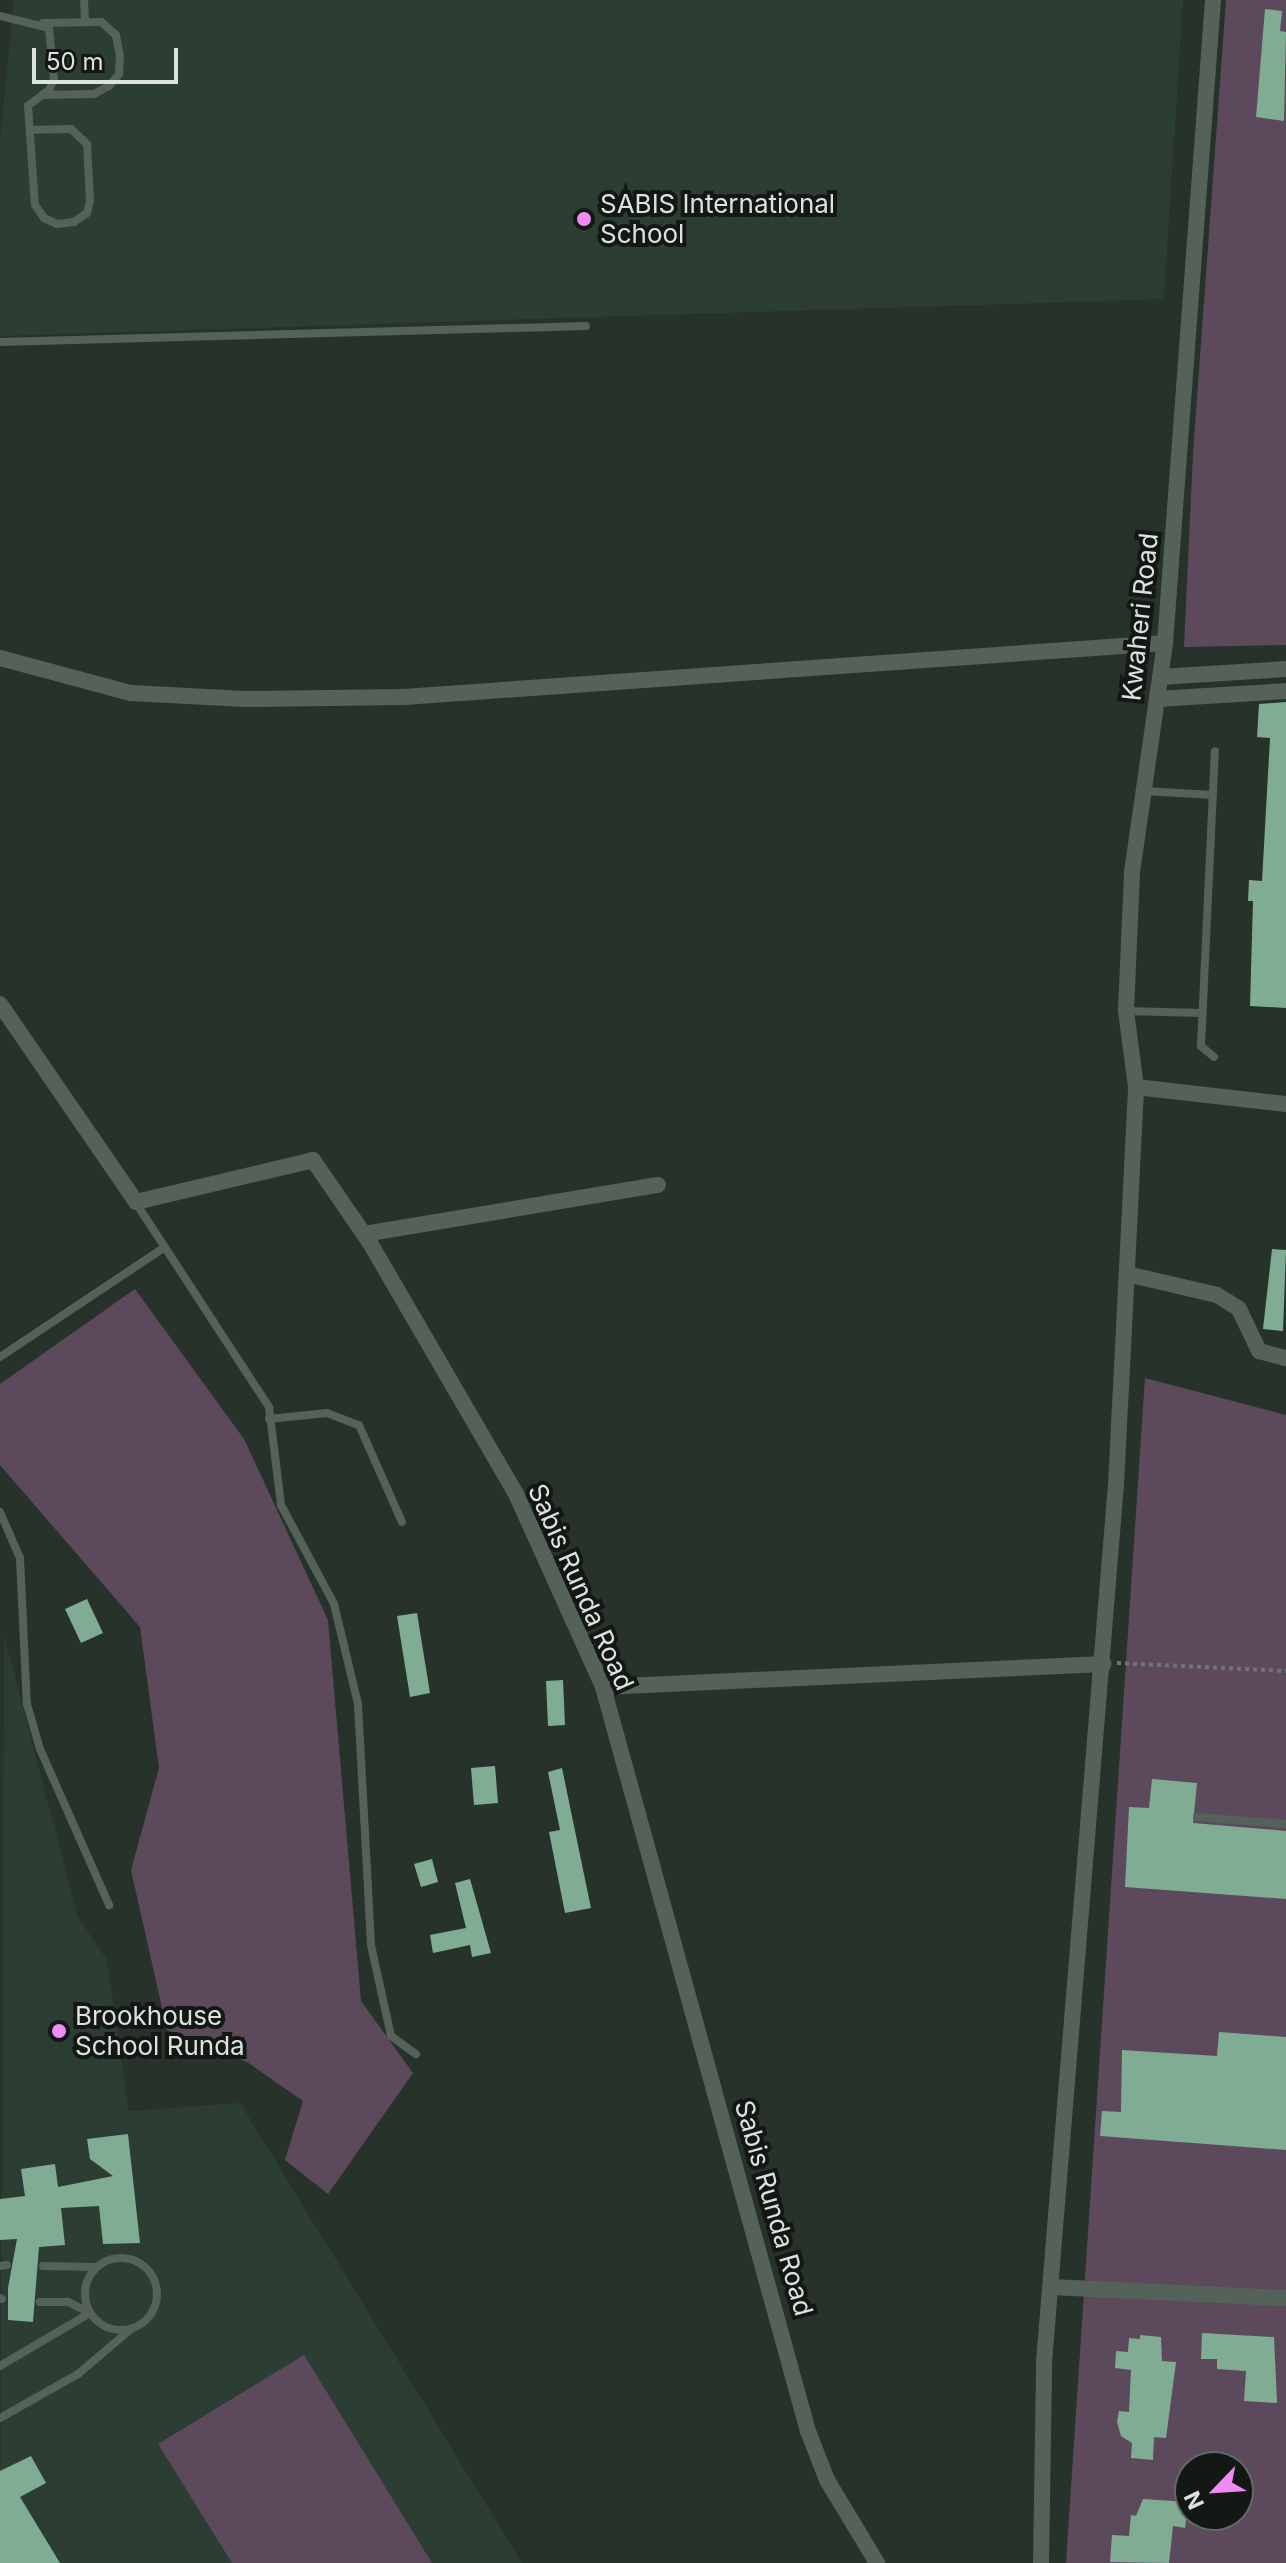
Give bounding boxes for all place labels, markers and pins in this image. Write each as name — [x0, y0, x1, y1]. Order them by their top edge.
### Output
place label: SABIS International School — [600, 188, 835, 250]
marker: SABIS International School — [575, 210, 593, 228]
place label: Brookhouse School Runda — [75, 2000, 245, 2062]
marker: Brookhouse School Runda — [50, 2022, 68, 2040]

